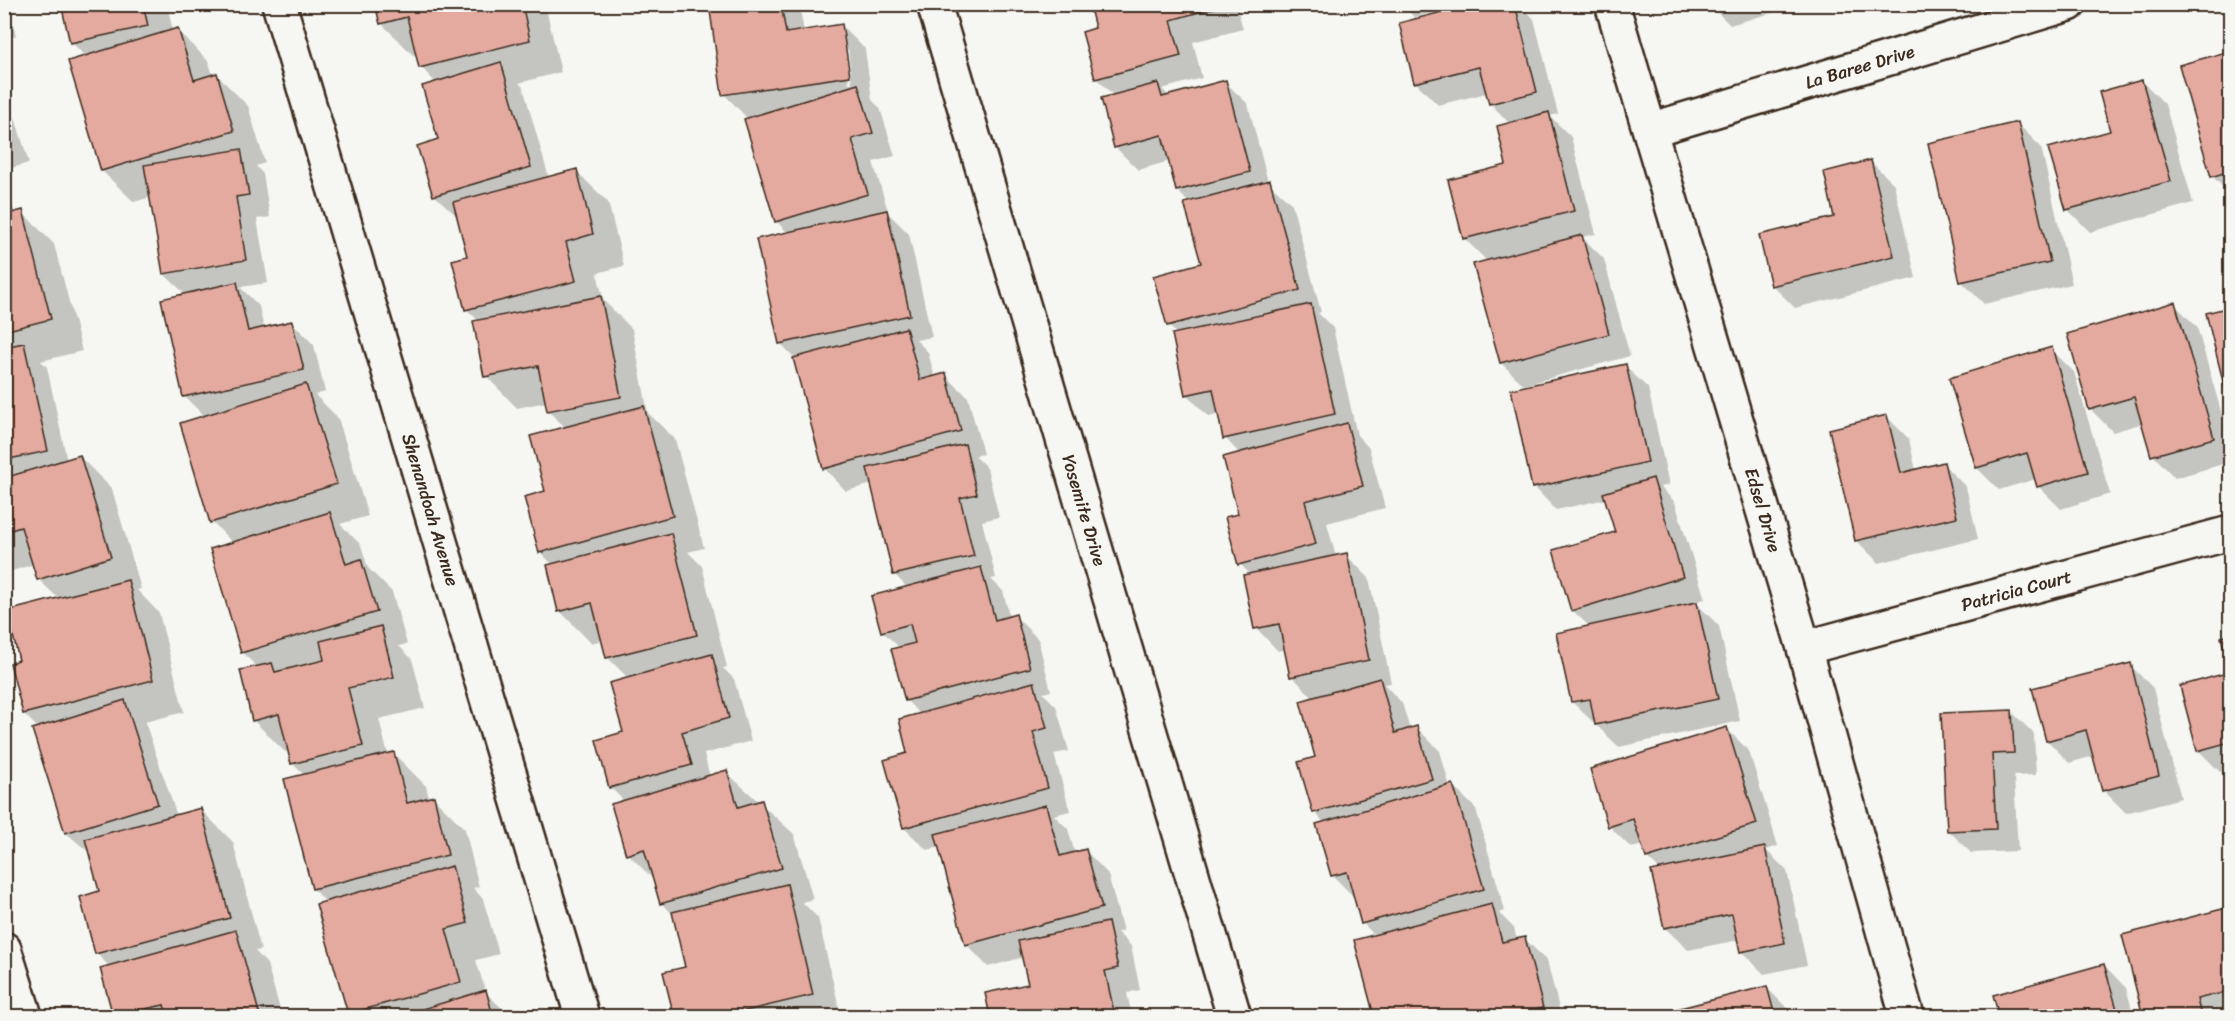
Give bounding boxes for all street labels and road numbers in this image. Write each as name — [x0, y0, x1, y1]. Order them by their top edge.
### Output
street label: La Baree Drive — [1801, 35, 1919, 99]
street label: Shenandoah Avenue — [392, 429, 468, 590]
street label: Yosemite Drive — [1052, 451, 1116, 570]
street label: Edsel Drive — [1735, 464, 1791, 557]
street label: Patricia Court — [1958, 560, 2075, 621]

